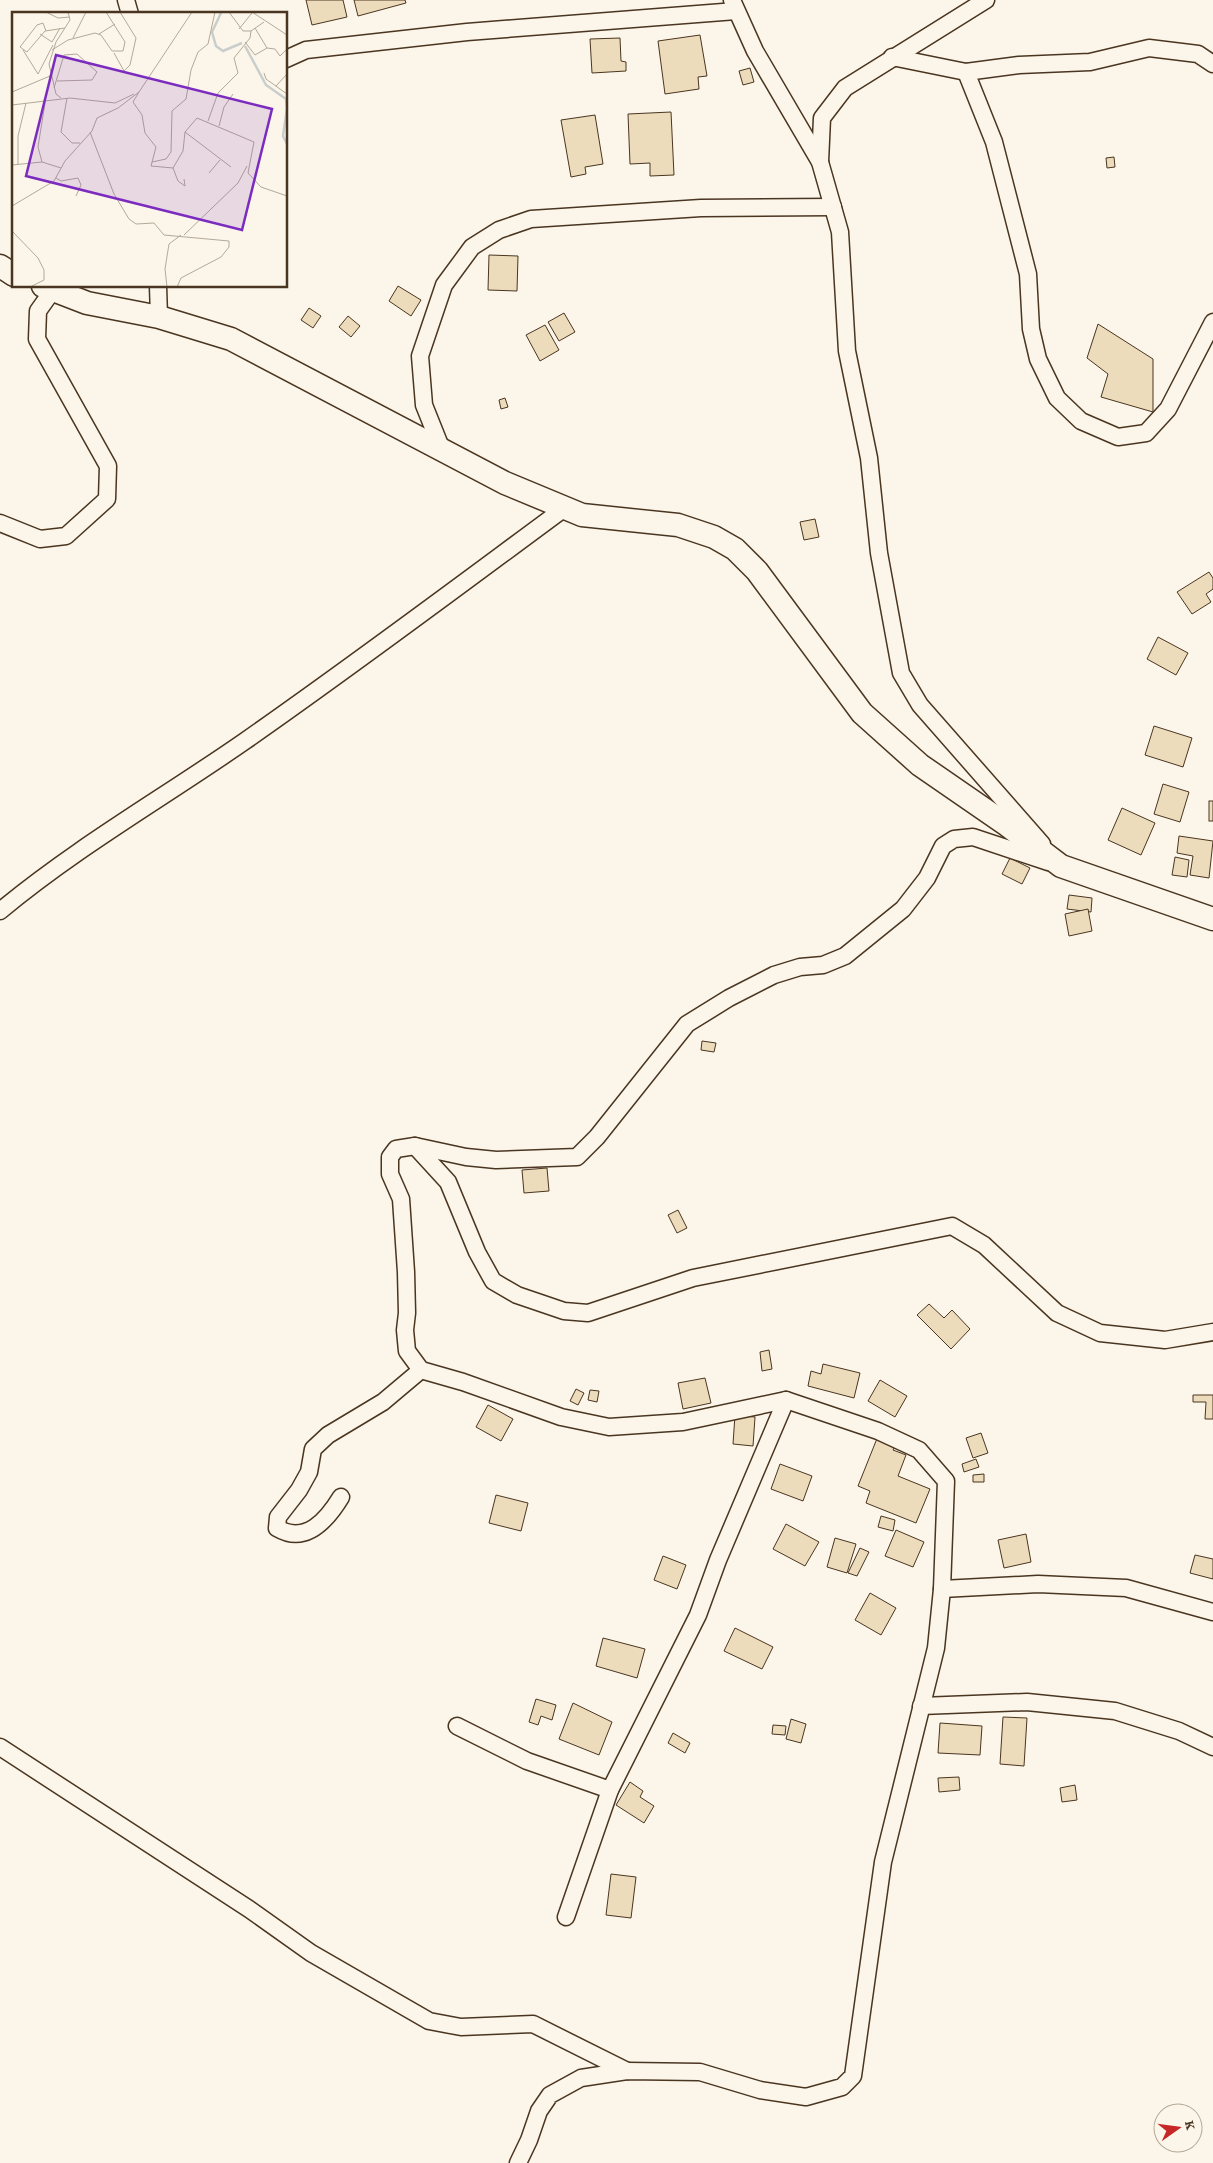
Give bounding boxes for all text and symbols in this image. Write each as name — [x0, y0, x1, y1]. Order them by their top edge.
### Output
inset map — [12, 12, 288, 288]
north arrow — [1153, 2103, 1203, 2153]
text: K — [1182, 2119, 1200, 2132]

